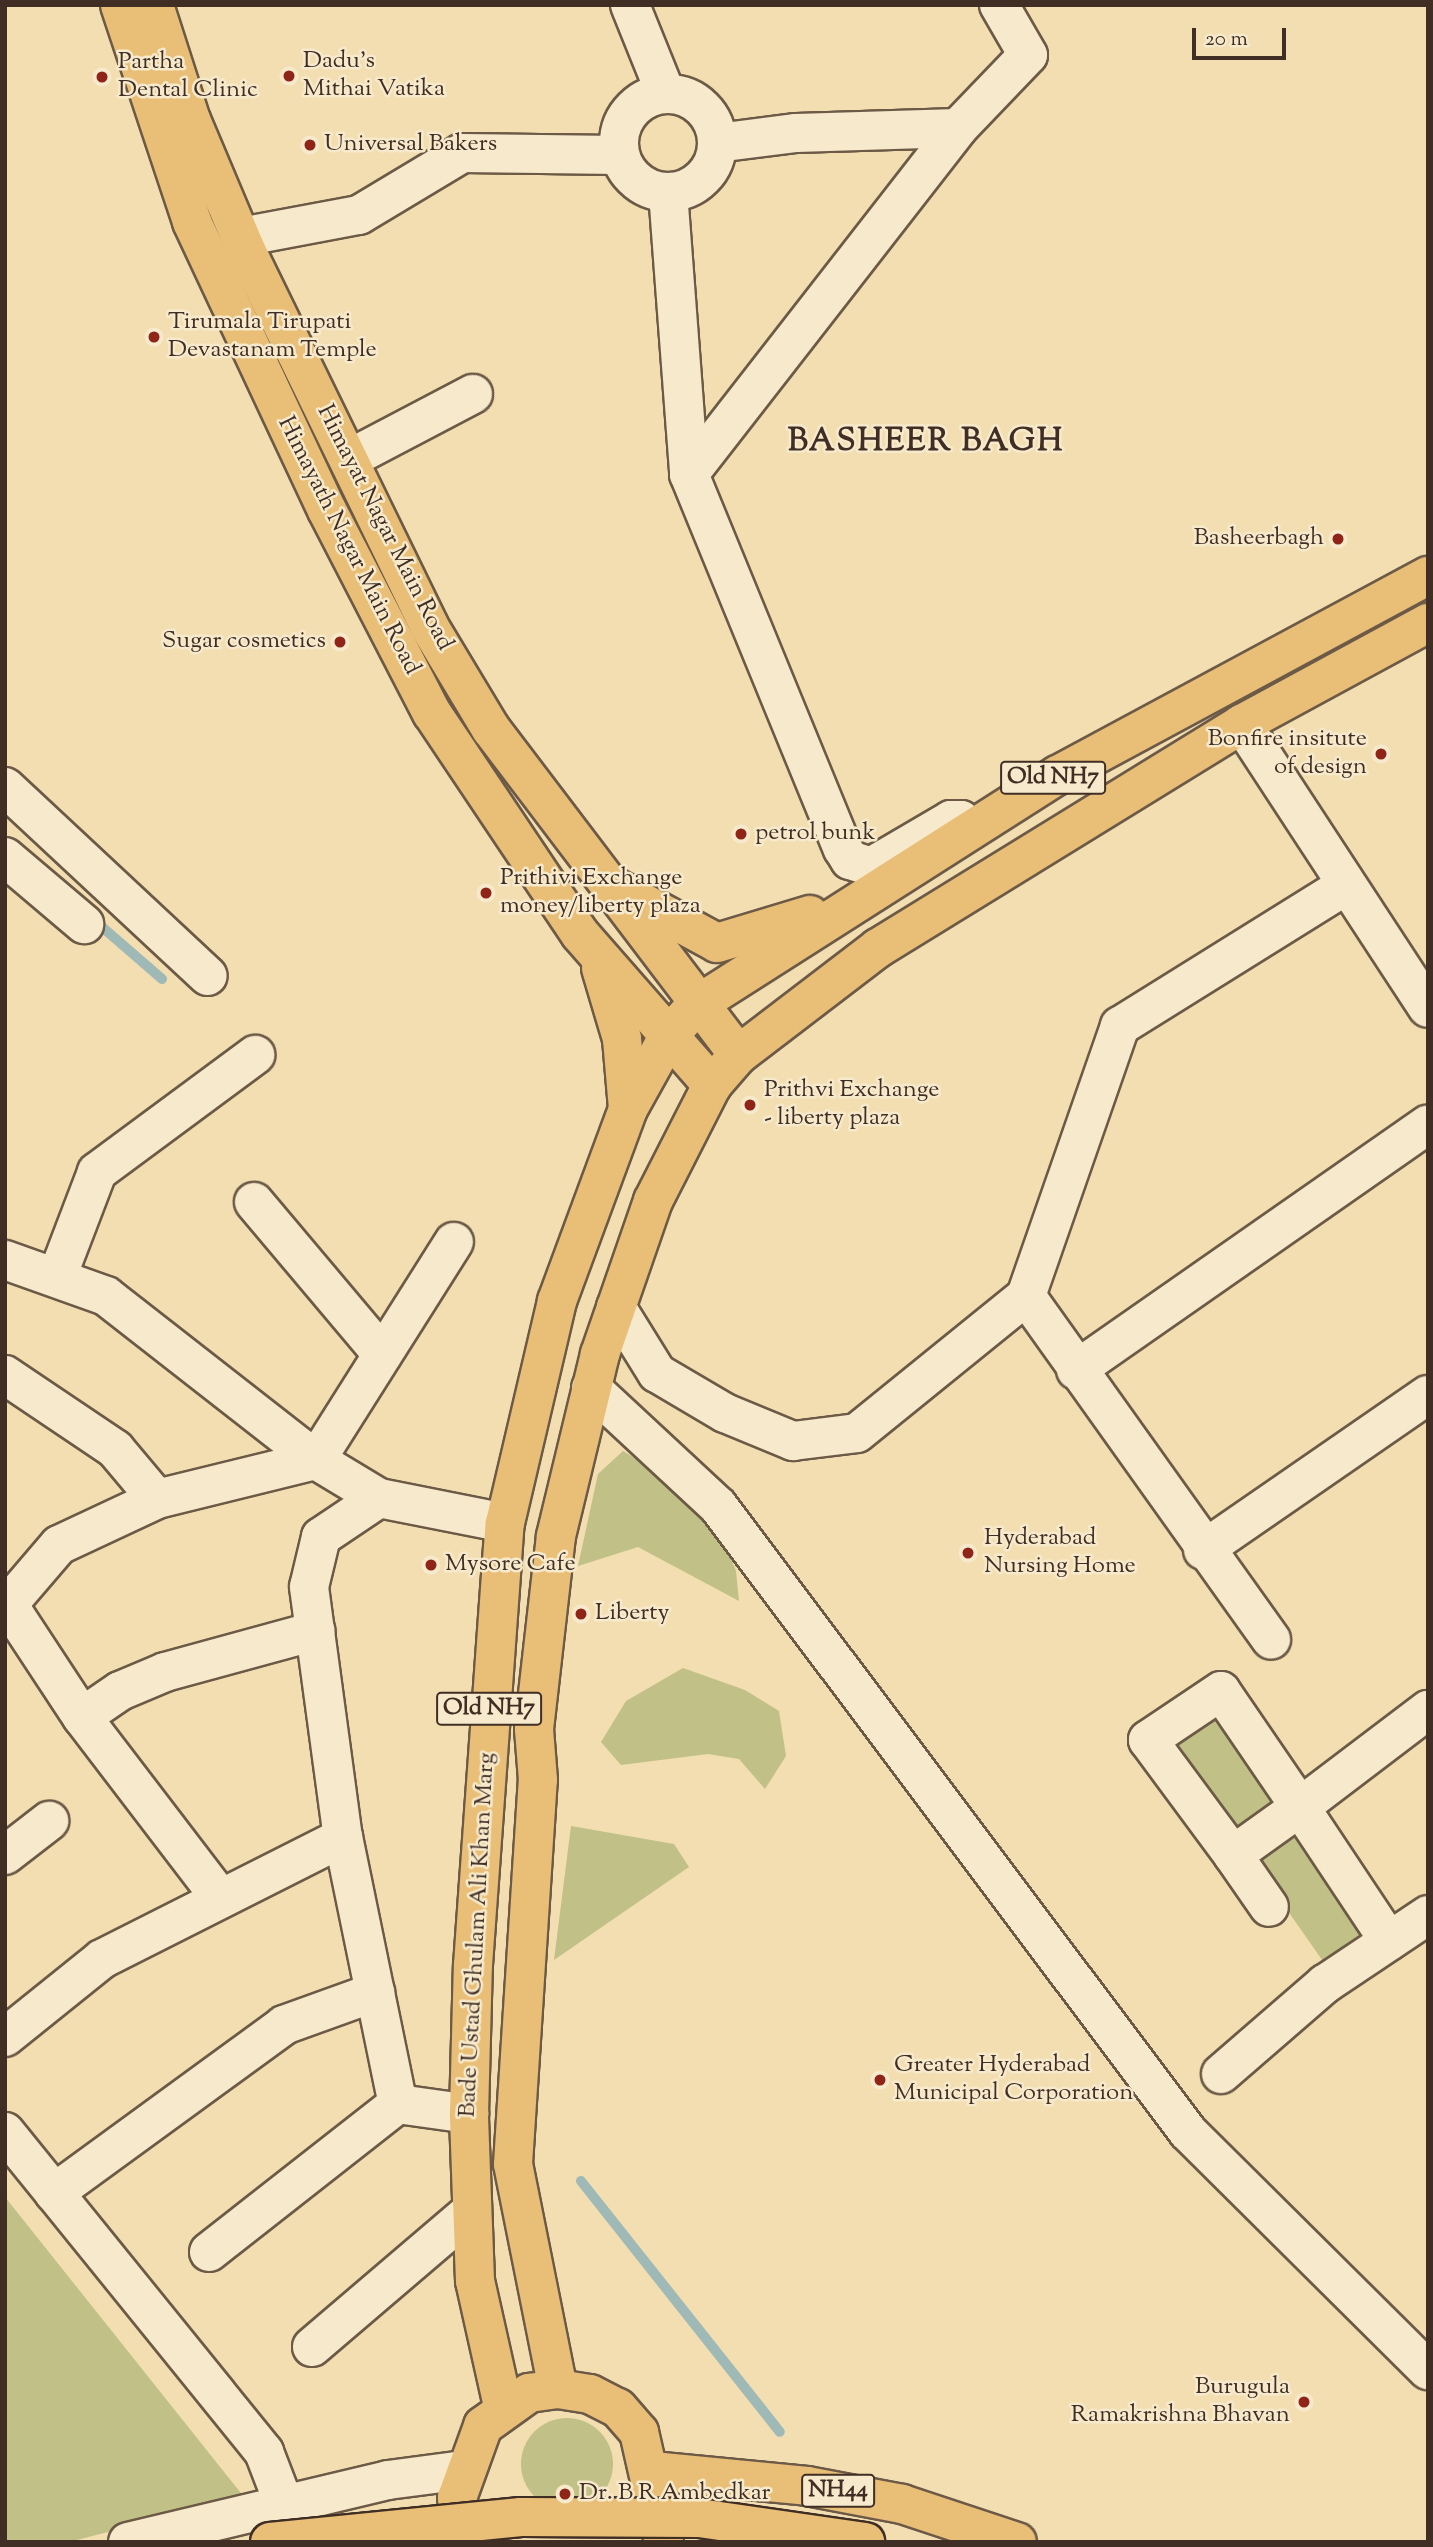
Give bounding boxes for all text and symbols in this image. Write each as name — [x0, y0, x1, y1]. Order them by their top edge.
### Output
scale bar — [1195, 14, 1290, 58]
text: 20 m — [1205, 25, 1248, 55]
place label: Dadu's Mithai Vatika — [303, 48, 445, 104]
place label: Partha Dental Clinic — [118, 49, 258, 105]
marker: Partha Dental Clinic — [92, 67, 112, 87]
marker: Dadu's Mithai Vatika — [281, 68, 297, 84]
place label: Universal Bakers — [324, 131, 497, 159]
marker: Universal Bakers — [302, 137, 318, 153]
place label: Tirumala Tirupati Devastanam Temple — [168, 309, 377, 365]
marker: Tirumala Tirupati Devastanam Temple — [146, 329, 162, 345]
street label: Himayat Nagar Main Road — [309, 400, 459, 656]
street label: Himayath Nagar Main Road — [270, 412, 426, 680]
district label: BASHEER BAGH — [789, 423, 1063, 461]
place label: Basheerbagh — [1194, 525, 1324, 553]
marker: Basheerbagh — [1330, 531, 1346, 547]
place label: Sugar cosmetics — [162, 628, 326, 656]
marker: Sugar cosmetics — [332, 634, 348, 650]
place label: Bonfire insitute of design — [1208, 726, 1367, 782]
marker: Bonfire insitute of design — [1373, 746, 1389, 762]
road number: Old NH7 — [999, 758, 1107, 798]
place label: petrol bunk — [755, 820, 876, 848]
marker: petrol bunk — [733, 826, 749, 842]
place label: Prithivi Exchange money/liberty plaza — [500, 865, 701, 921]
marker: Prithivi Exchange money/liberty plaza — [478, 885, 494, 901]
place label: Prithvi Exchange - liberty plaza — [764, 1077, 939, 1133]
marker: Prithvi Exchange - liberty plaza — [742, 1097, 758, 1113]
place label: Hyderabad Nursing Home — [984, 1525, 1136, 1581]
marker: Hyderabad Nursing Home — [958, 1543, 978, 1563]
place label: Mysore Cafe — [445, 1551, 576, 1579]
marker: Mysore Cafe — [423, 1557, 439, 1573]
place label: Liberty — [595, 1600, 670, 1628]
marker: Liberty — [573, 1606, 589, 1622]
road number: Old NH7 — [435, 1690, 543, 1728]
street label: Bade Ustad Ghulam Ali Khan Marg — [454, 1752, 502, 2118]
place label: Greater Hyderabad Municipal Corporation — [894, 2052, 1133, 2108]
marker: Greater Hyderabad Municipal Corporation — [872, 2072, 888, 2088]
place label: Burugula Ramakrishna Bhavan — [1071, 2374, 1290, 2430]
marker: Burugula Ramakrishna Bhavan — [1296, 2394, 1312, 2410]
road number: NH44 — [800, 2472, 876, 2510]
place label: Dr. B R Ambedkar — [579, 2480, 771, 2508]
marker: Dr. B R Ambedkar — [557, 2486, 573, 2502]

